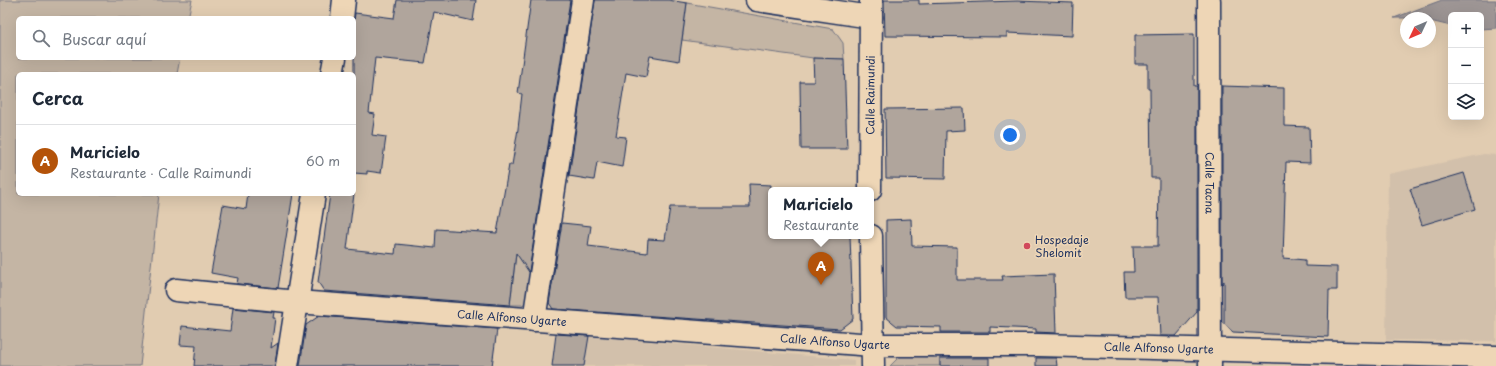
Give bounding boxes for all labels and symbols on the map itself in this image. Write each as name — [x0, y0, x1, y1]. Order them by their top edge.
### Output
north arrow — [1400, 12, 1436, 48]
street label: Calle Raimundi — [861, 55, 879, 135]
your location — [1000, 125, 1020, 145]
street label: Calle Tacna — [1201, 152, 1219, 214]
place label: Hospedaje Shelomit — [1035, 231, 1089, 261]
marker: Hospedaje Shelomit — [1022, 241, 1032, 251]
pin: A — [808, 252, 834, 285]
street label: Calle Alfonso Ugarte — [456, 305, 567, 330]
street label: Calle Alfonso Ugarte — [780, 329, 890, 353]
street label: Calle Alfonso Ugarte — [1104, 338, 1214, 358]

